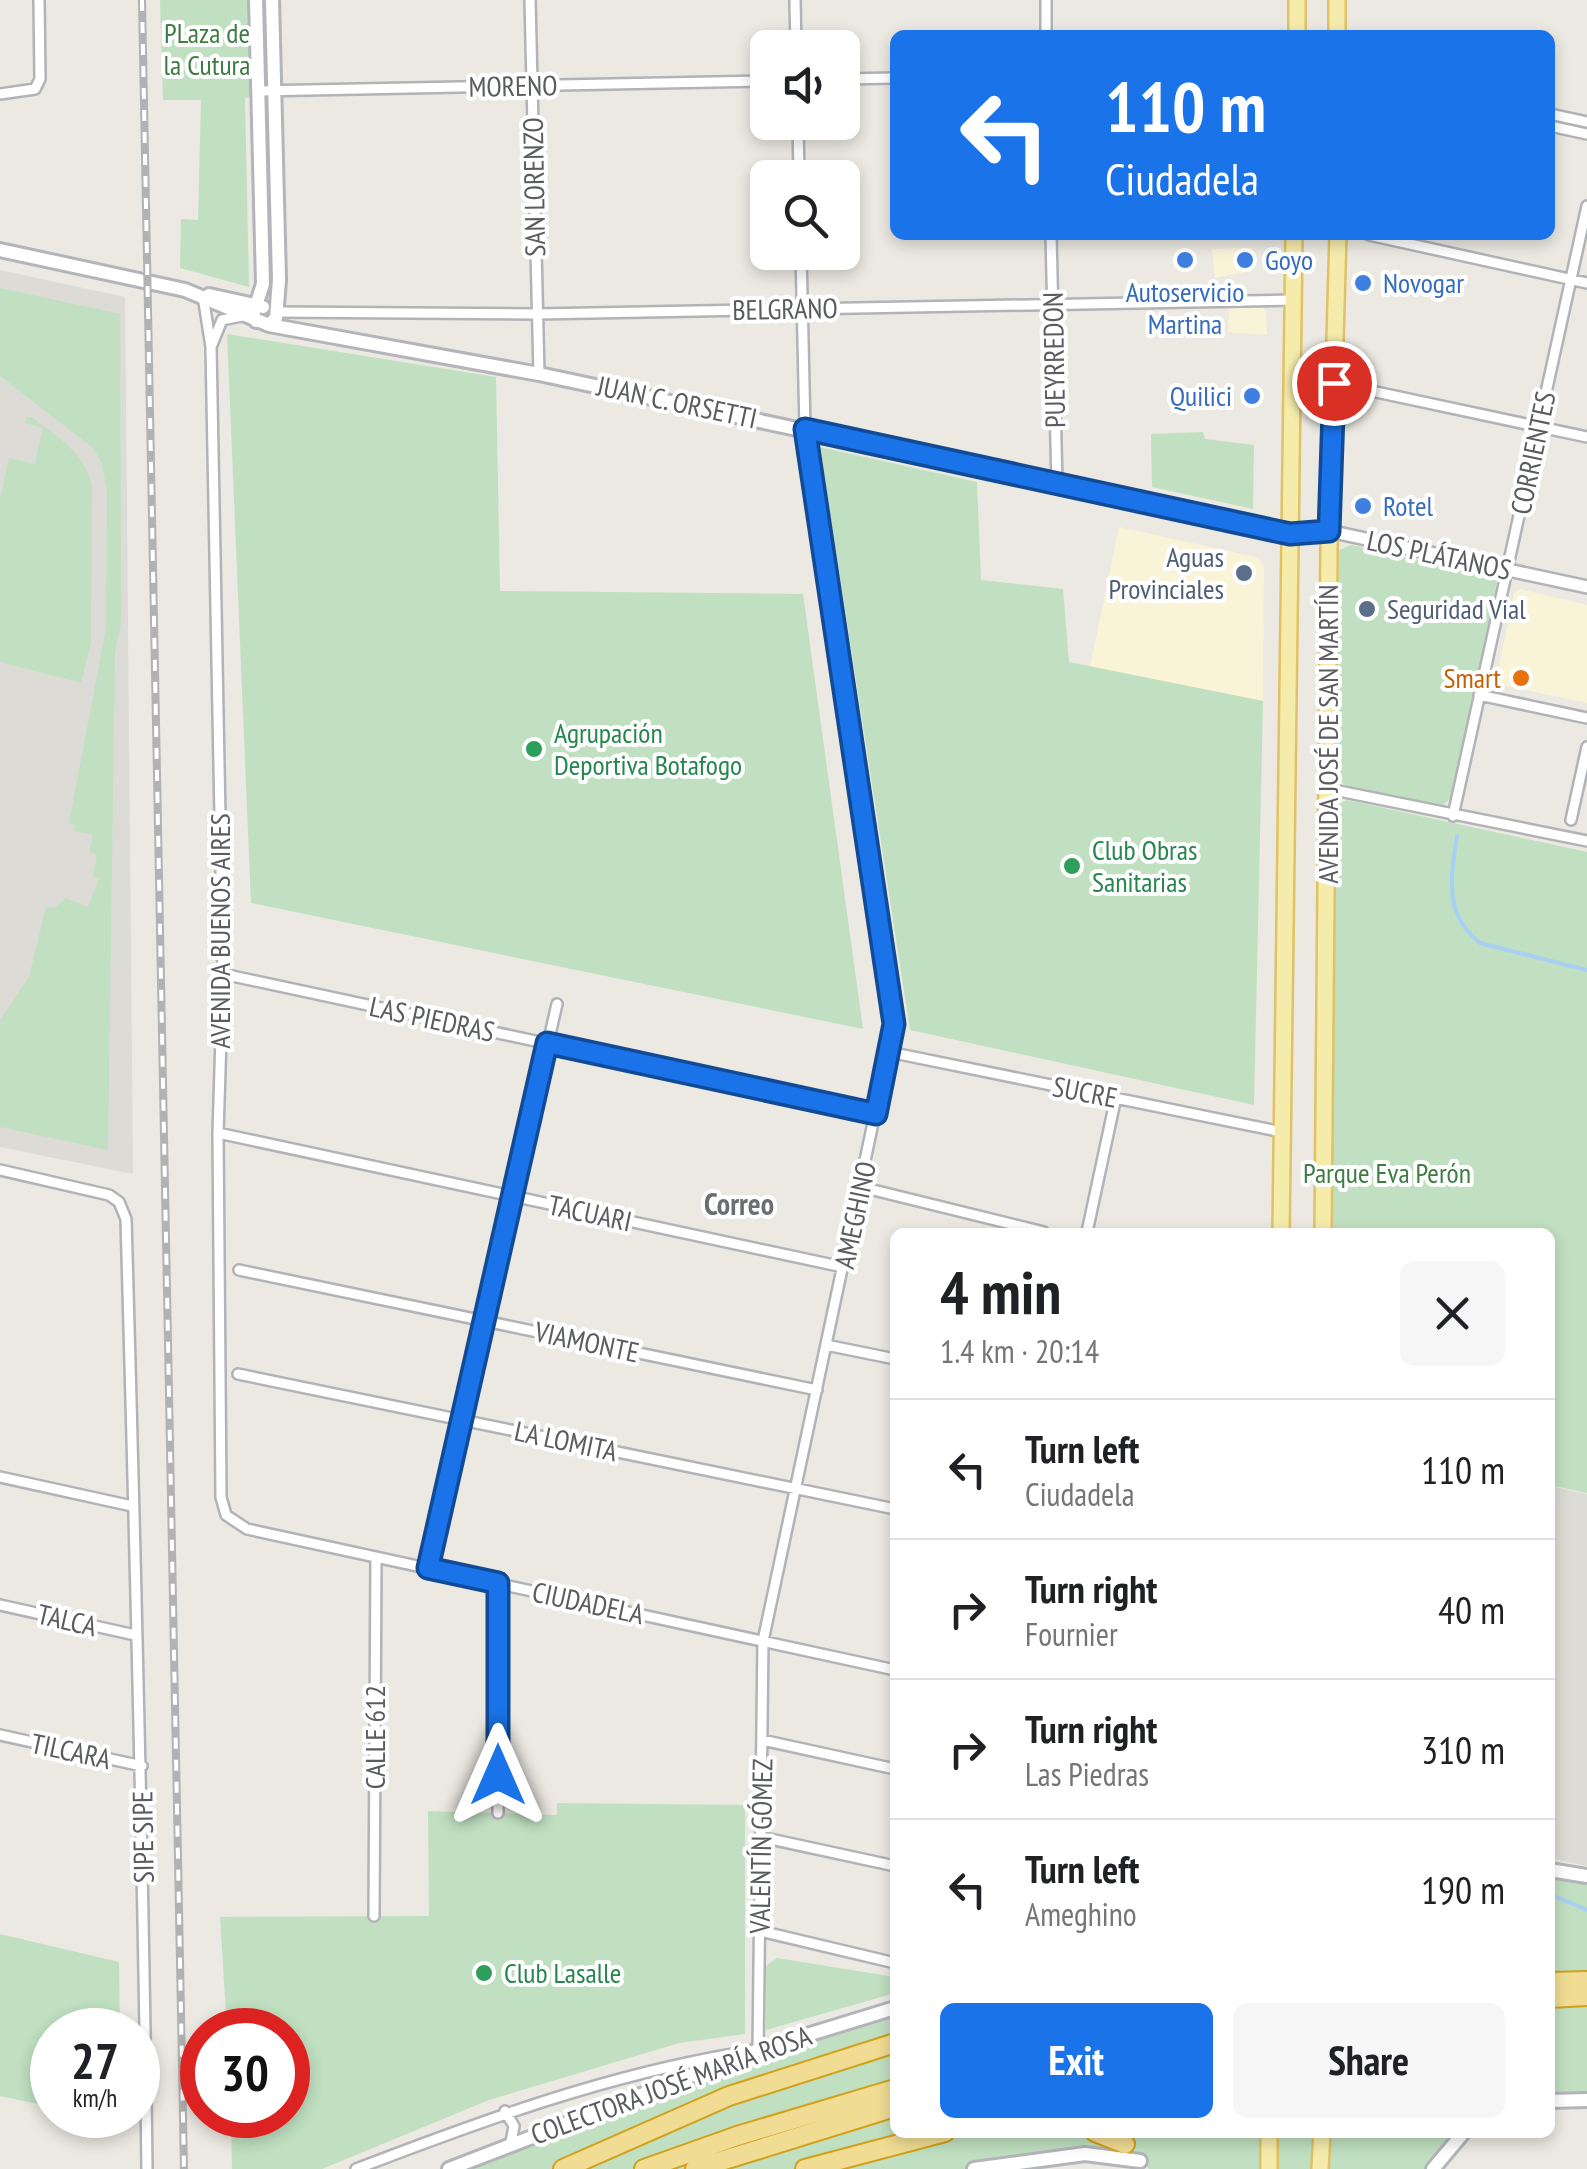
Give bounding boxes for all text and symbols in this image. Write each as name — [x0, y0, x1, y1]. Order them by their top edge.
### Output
park label: PLaza de la Cutura — [164, 14, 251, 83]
map controls — [750, 30, 860, 270]
button: sound — [750, 30, 860, 140]
text: 110 m — [1105, 61, 1266, 151]
street label: MORENO — [468, 66, 558, 105]
icon: left — [940, 70, 1070, 200]
street label: SAN LORENZO — [514, 117, 553, 257]
text: Ciudadela — [1105, 149, 1259, 207]
button: search — [750, 160, 860, 270]
place label: Goyo — [1265, 241, 1313, 278]
marker: Autoservicio Martina — [1174, 249, 1196, 271]
marker: Goyo — [1234, 249, 1256, 271]
place label: Novogar — [1383, 264, 1464, 301]
marker: Novogar — [1352, 272, 1374, 294]
place label: Autoservicio Martina — [1126, 273, 1244, 342]
street label: BELGRANO — [732, 289, 838, 328]
street label: PUEYRREDON — [1034, 292, 1073, 428]
pin — [1292, 341, 1377, 426]
icon: arrive — [1307, 356, 1362, 411]
street label: JUAN C. ORSETTI — [593, 366, 760, 436]
place label: Quilici — [1170, 377, 1232, 414]
marker: Quilici — [1241, 385, 1263, 407]
street label: CORRIENTES — [1501, 388, 1564, 518]
place label: Rotel — [1383, 487, 1433, 524]
marker: Rotel — [1352, 495, 1374, 517]
street label: LOS PLÁTANOS — [1364, 521, 1514, 588]
place label: Aguas Provinciales — [1109, 538, 1224, 607]
marker: Aguas Provinciales — [1233, 562, 1255, 584]
street label: AVENIDA JOSÉ DE SAN MARTÍN — [1309, 584, 1346, 884]
place label: Seguridad Vial — [1387, 590, 1526, 627]
marker: Seguridad Vial — [1356, 598, 1378, 620]
place label: Smart — [1444, 659, 1501, 696]
marker: Smart — [1510, 667, 1532, 689]
place label: Agrupación Deportiva Botafogo — [554, 714, 742, 783]
marker: Agrupación Deportiva Botafogo — [523, 738, 545, 760]
street label: AVENIDA BUENOS AIRES — [201, 813, 238, 1049]
place label: Club Obras Sanitarias — [1092, 831, 1197, 900]
marker: Club Obras Sanitarias — [1061, 855, 1083, 877]
street label: LAS PIEDRAS — [366, 987, 498, 1050]
street label: SUCRE — [1050, 1067, 1120, 1116]
park label: Parque Eva Perón — [1303, 1154, 1471, 1191]
street label: AMEGHINO — [825, 1158, 884, 1272]
district label: Correo — [704, 1184, 774, 1223]
street label: TACUARI — [545, 1186, 635, 1239]
text: 4 min — [940, 1253, 1061, 1331]
button: close — [1400, 1261, 1505, 1366]
street label: VIAMONTE — [531, 1312, 643, 1371]
text: 1.4 km · 20:14 — [940, 1330, 1099, 1372]
street label: LA LOMITA — [511, 1412, 622, 1470]
text: Turn left — [1025, 1424, 1139, 1473]
icon: left — [940, 1442, 995, 1497]
text: 110 m — [1421, 1445, 1505, 1494]
text: Ciudadela — [1025, 1473, 1134, 1515]
text: Turn right — [1025, 1564, 1157, 1613]
street label: CIUDADELA — [529, 1573, 648, 1633]
icon: right — [940, 1582, 995, 1637]
text: 40 m — [1438, 1585, 1505, 1634]
street label: TALCA — [34, 1595, 101, 1644]
text: Fournier — [1025, 1613, 1118, 1655]
street label: CALLE 612 — [356, 1685, 393, 1789]
text: Turn right — [1025, 1704, 1157, 1753]
icon: right — [940, 1722, 995, 1777]
position arrow — [446, 1723, 550, 1827]
street label: TILCARA — [28, 1724, 115, 1777]
text: 310 m — [1421, 1725, 1505, 1774]
text: Las Piedras — [1025, 1753, 1149, 1795]
street label: VALENTÍN GÓMEZ — [740, 1758, 781, 1935]
street label: SIPE SIPE — [123, 1791, 162, 1883]
text: Turn left — [1025, 1844, 1139, 1893]
icon: left — [940, 1862, 995, 1917]
text: 190 m — [1421, 1865, 1505, 1914]
text: Ameghino — [1025, 1893, 1137, 1935]
place label: Club Lasalle — [504, 1954, 621, 1991]
marker: Club Lasalle — [473, 1962, 495, 1984]
button: Exit — [940, 2003, 1213, 2118]
button: Share — [1233, 2003, 1505, 2118]
speed limit sign: 30 — [180, 2008, 310, 2138]
street label: COLECTORA JOSÉ MARÍA ROSA — [525, 2016, 817, 2153]
text: 27 — [71, 2028, 119, 2093]
text: km/h — [73, 2082, 117, 2114]

